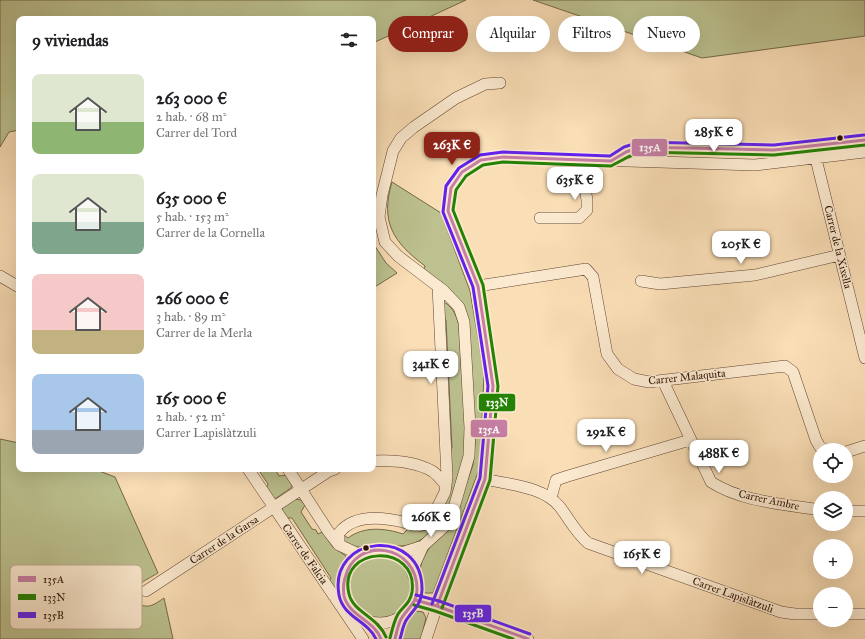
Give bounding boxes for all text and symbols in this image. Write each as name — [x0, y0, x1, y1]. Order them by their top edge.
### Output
chip: Comprar — [388, 16, 468, 52]
chip: Alquilar — [476, 16, 550, 52]
chip: Filtros — [558, 16, 625, 52]
chip: Nuevo — [633, 16, 700, 52]
icon: filters — [338, 29, 360, 51]
text: 9 viviendas — [32, 30, 109, 51]
text: 263 000 € — [156, 88, 227, 109]
icon: home — [64, 90, 112, 138]
text: 2 hab. · 68 m² — [156, 109, 226, 125]
pin: 285K € — [681, 119, 747, 153]
text: 285K € — [694, 124, 734, 140]
text: Carrer del Tord — [156, 125, 237, 141]
pin: 263K € — [419, 132, 485, 166]
unlabelled marker — [835, 133, 845, 143]
text: 263K € — [433, 137, 471, 153]
line badge: 135A — [631, 138, 668, 157]
text: 135A — [639, 141, 661, 155]
pin: 635K € — [542, 167, 608, 201]
text: 635K € — [556, 172, 594, 188]
text: 635 000 € — [156, 188, 227, 209]
icon: home — [64, 190, 112, 238]
street label: Carrer de la Xixella — [821, 204, 855, 290]
text: 5 hab. · 153 m² — [156, 209, 229, 225]
text: Carrer de la Cornella — [156, 225, 265, 241]
pin: 205K € — [708, 231, 774, 265]
text: 205K € — [721, 236, 761, 252]
text: 266 000 € — [156, 288, 229, 309]
icon: home — [64, 290, 112, 338]
text: 3 hab. · 89 m² — [156, 309, 226, 325]
text: Carrer de la Merla — [156, 325, 252, 341]
pin: 341K € — [398, 351, 464, 385]
text: 341K € — [412, 356, 450, 372]
street label: Carrer Malaquita — [648, 366, 727, 389]
text: 165 000 € — [156, 388, 227, 409]
icon: home — [64, 390, 112, 438]
line badge: 133N — [478, 393, 516, 412]
text: 133N — [486, 396, 509, 410]
text: 2 hab. · 52 m² — [156, 409, 225, 425]
line badge: 135A — [470, 419, 508, 438]
pin: 292K € — [573, 419, 639, 453]
text: 135A — [478, 423, 500, 437]
text: 292K € — [586, 424, 626, 440]
text: Carrer Lapislàtzuli — [156, 425, 257, 441]
pin: 488K € — [686, 440, 752, 474]
map controls — [813, 443, 853, 627]
button: locate — [813, 443, 853, 483]
text: 488K € — [699, 445, 739, 461]
street label: Carrer Ambre — [737, 487, 801, 513]
button: layers — [813, 491, 853, 531]
pin: 266K € — [398, 504, 464, 538]
text: 266K € — [411, 509, 451, 525]
street label: Carrer de la Garsa — [187, 513, 261, 567]
street label: Carrer de Falcia — [279, 521, 331, 587]
button: + — [813, 539, 853, 579]
pin: 165K € — [609, 541, 675, 575]
unlabelled marker — [361, 543, 371, 553]
text: 165K € — [623, 546, 661, 562]
legend — [10, 565, 142, 629]
text: 135A — [43, 573, 65, 586]
street label: Carrer Lapislàtzuli — [691, 574, 775, 616]
button: − — [813, 587, 853, 627]
text: 133N — [43, 591, 65, 604]
line badge: 135B — [454, 604, 492, 623]
text: 135B — [462, 607, 484, 621]
text: 135B — [43, 609, 64, 622]

